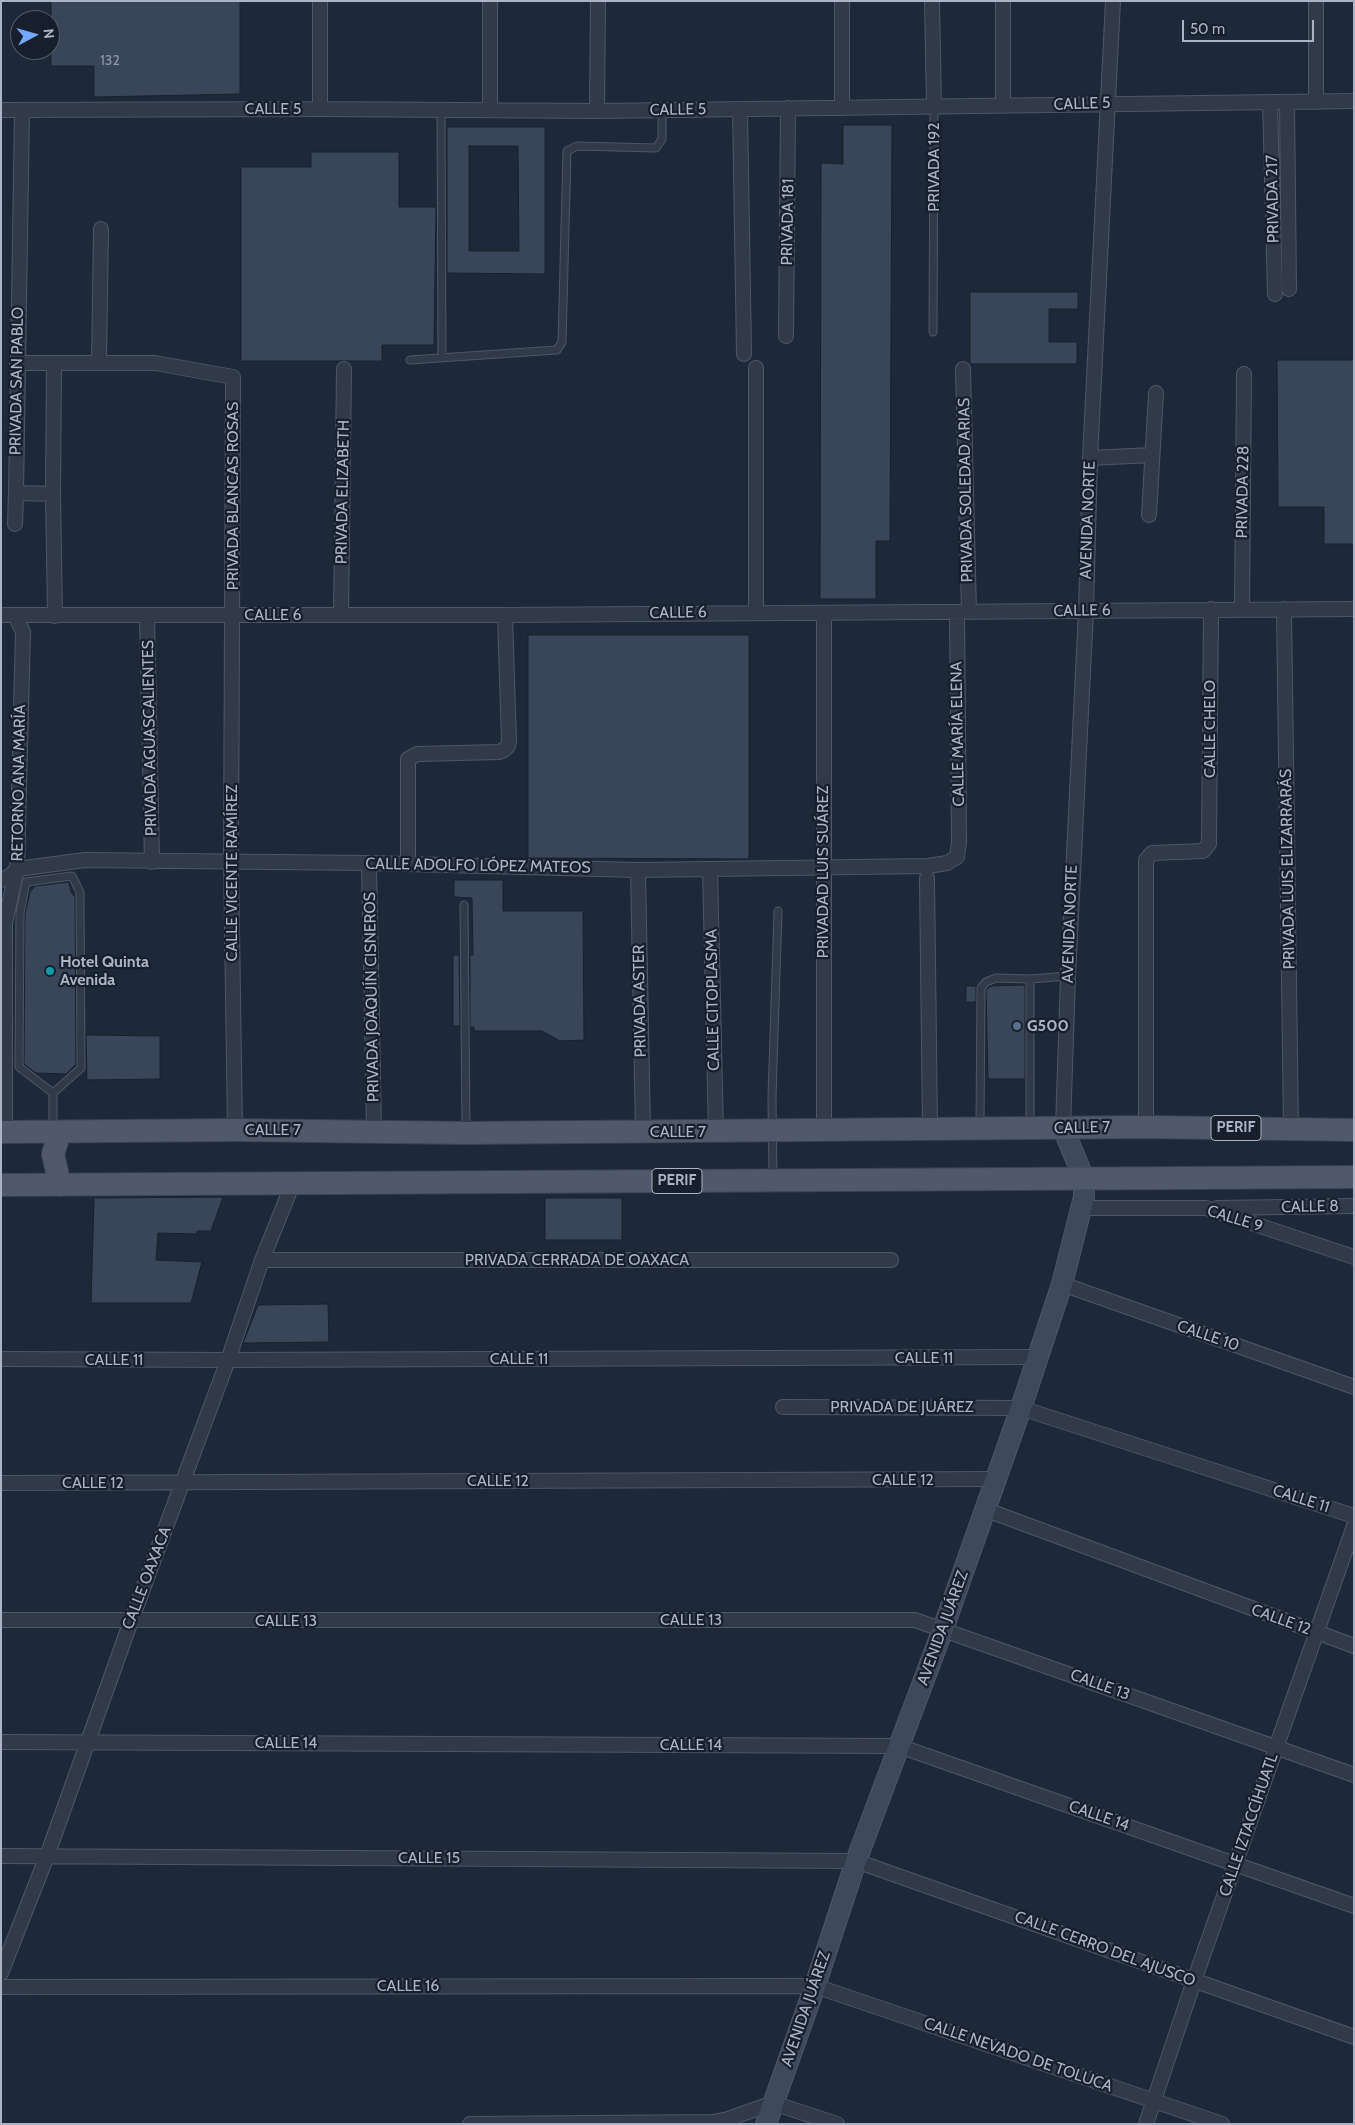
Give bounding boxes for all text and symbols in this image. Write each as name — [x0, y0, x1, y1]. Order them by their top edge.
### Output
north arrow — [10, 10, 60, 60]
scale bar — [1185, 10, 1318, 42]
text: 50 m — [1190, 20, 1225, 38]
text: N — [39, 28, 58, 39]
house number: 132 — [100, 53, 120, 69]
street label: CALLE 5 — [1053, 93, 1111, 115]
street label: CALLE 5 — [245, 99, 301, 119]
street label: CALLE 5 — [649, 100, 707, 120]
street label: PRIVADA 192 — [924, 122, 944, 212]
street label: PRIVADA 217 — [1263, 155, 1283, 243]
street label: PRIVADA 181 — [778, 178, 798, 266]
street label: PRIVADA SAN PABLO — [6, 307, 28, 455]
street label: PRIVADA SOLEDAD ARIAS — [955, 398, 977, 582]
street label: PRIVADA BLANCAS ROSAS — [223, 402, 243, 590]
street label: PRIVADA ELIZABETH — [332, 420, 354, 564]
street label: PRIVADA 228 — [1233, 445, 1253, 539]
street label: AVENIDA NORTE — [1076, 461, 1100, 579]
street label: CALLE 6 — [1053, 601, 1111, 621]
street label: CALLE 6 — [649, 603, 707, 623]
street label: CALLE 6 — [244, 605, 302, 625]
street label: PRIVADA AGUASCALIENTES — [139, 640, 161, 836]
street label: CALLE MARÍA ELENA — [947, 661, 969, 807]
street label: CALLE CHELO — [1200, 680, 1220, 778]
street label: RETORNO ANA MARÍA — [8, 704, 30, 862]
street label: PRIVADA LUIS ELIZARRARÁS — [1277, 769, 1299, 969]
street label: CALLE VICENTE RAMÍREZ — [222, 785, 242, 961]
street label: PRIVADAD LUIS SUÁREZ — [813, 786, 833, 958]
street label: CALLE ADOLFO LÓPEZ MATEOS — [365, 854, 591, 878]
street label: AVENIDA NORTE — [1058, 865, 1082, 983]
street label: PRIVADA JOAQUÍN CISNEROS — [361, 892, 383, 1102]
street label: CALLE CITOPLASMA — [702, 929, 724, 1071]
street label: PRIVADA ASTER — [629, 944, 651, 1058]
place label: Hotel Quinta Avenida — [60, 952, 149, 990]
marker: Hotel Quinta Avenida — [44, 965, 56, 977]
place label: G500 — [1027, 1016, 1069, 1036]
marker: G500 — [1011, 1020, 1023, 1032]
road number: PERIF — [1211, 1116, 1261, 1140]
street label: CALLE 7 — [1054, 1118, 1110, 1138]
street label: CALLE 7 — [245, 1120, 301, 1140]
street label: CALLE 7 — [650, 1122, 706, 1142]
road number: PERIF — [652, 1168, 702, 1194]
street label: CALLE 8 — [1281, 1197, 1339, 1217]
street label: CALLE 9 — [1205, 1201, 1265, 1237]
street label: PRIVADA CERRADA DE OAXACA — [465, 1250, 689, 1270]
street label: CALLE 10 — [1174, 1316, 1242, 1356]
street label: CALLE 11 — [895, 1348, 953, 1368]
street label: CALLE 11 — [490, 1349, 548, 1369]
street label: CALLE 11 — [85, 1350, 143, 1370]
street label: PRIVADA DE JUÁREZ — [830, 1397, 974, 1417]
street label: CALLE 12 — [872, 1470, 934, 1490]
street label: CALLE 12 — [467, 1471, 529, 1491]
street label: CALLE 12 — [62, 1473, 124, 1493]
street label: CALLE 11 — [1270, 1481, 1332, 1517]
street label: CALLE OAXACA — [118, 1524, 176, 1632]
street label: AVENIDA JUÁREZ — [913, 1568, 973, 1688]
street label: CALLE 12 — [1249, 1600, 1313, 1640]
street label: CALLE 13 — [660, 1610, 722, 1630]
street label: CALLE 13 — [255, 1611, 317, 1631]
street label: CALLE 13 — [1068, 1665, 1132, 1705]
street label: CALLE 14 — [255, 1733, 317, 1753]
street label: CALLE 14 — [660, 1735, 722, 1755]
street label: CALLE IZTACCÍHUATL — [1215, 1751, 1283, 1899]
street label: CALLE 14 — [1066, 1797, 1132, 1835]
street label: CALLE 15 — [398, 1848, 460, 1868]
street label: CALLE CERRO DEL AJUSCO — [1012, 1907, 1198, 1991]
street label: AVENIDA JUÁREZ — [777, 1949, 835, 2069]
street label: CALLE 16 — [377, 1976, 439, 1996]
street label: CALLE NEVADO DE TOLUCA — [921, 2014, 1115, 2096]

